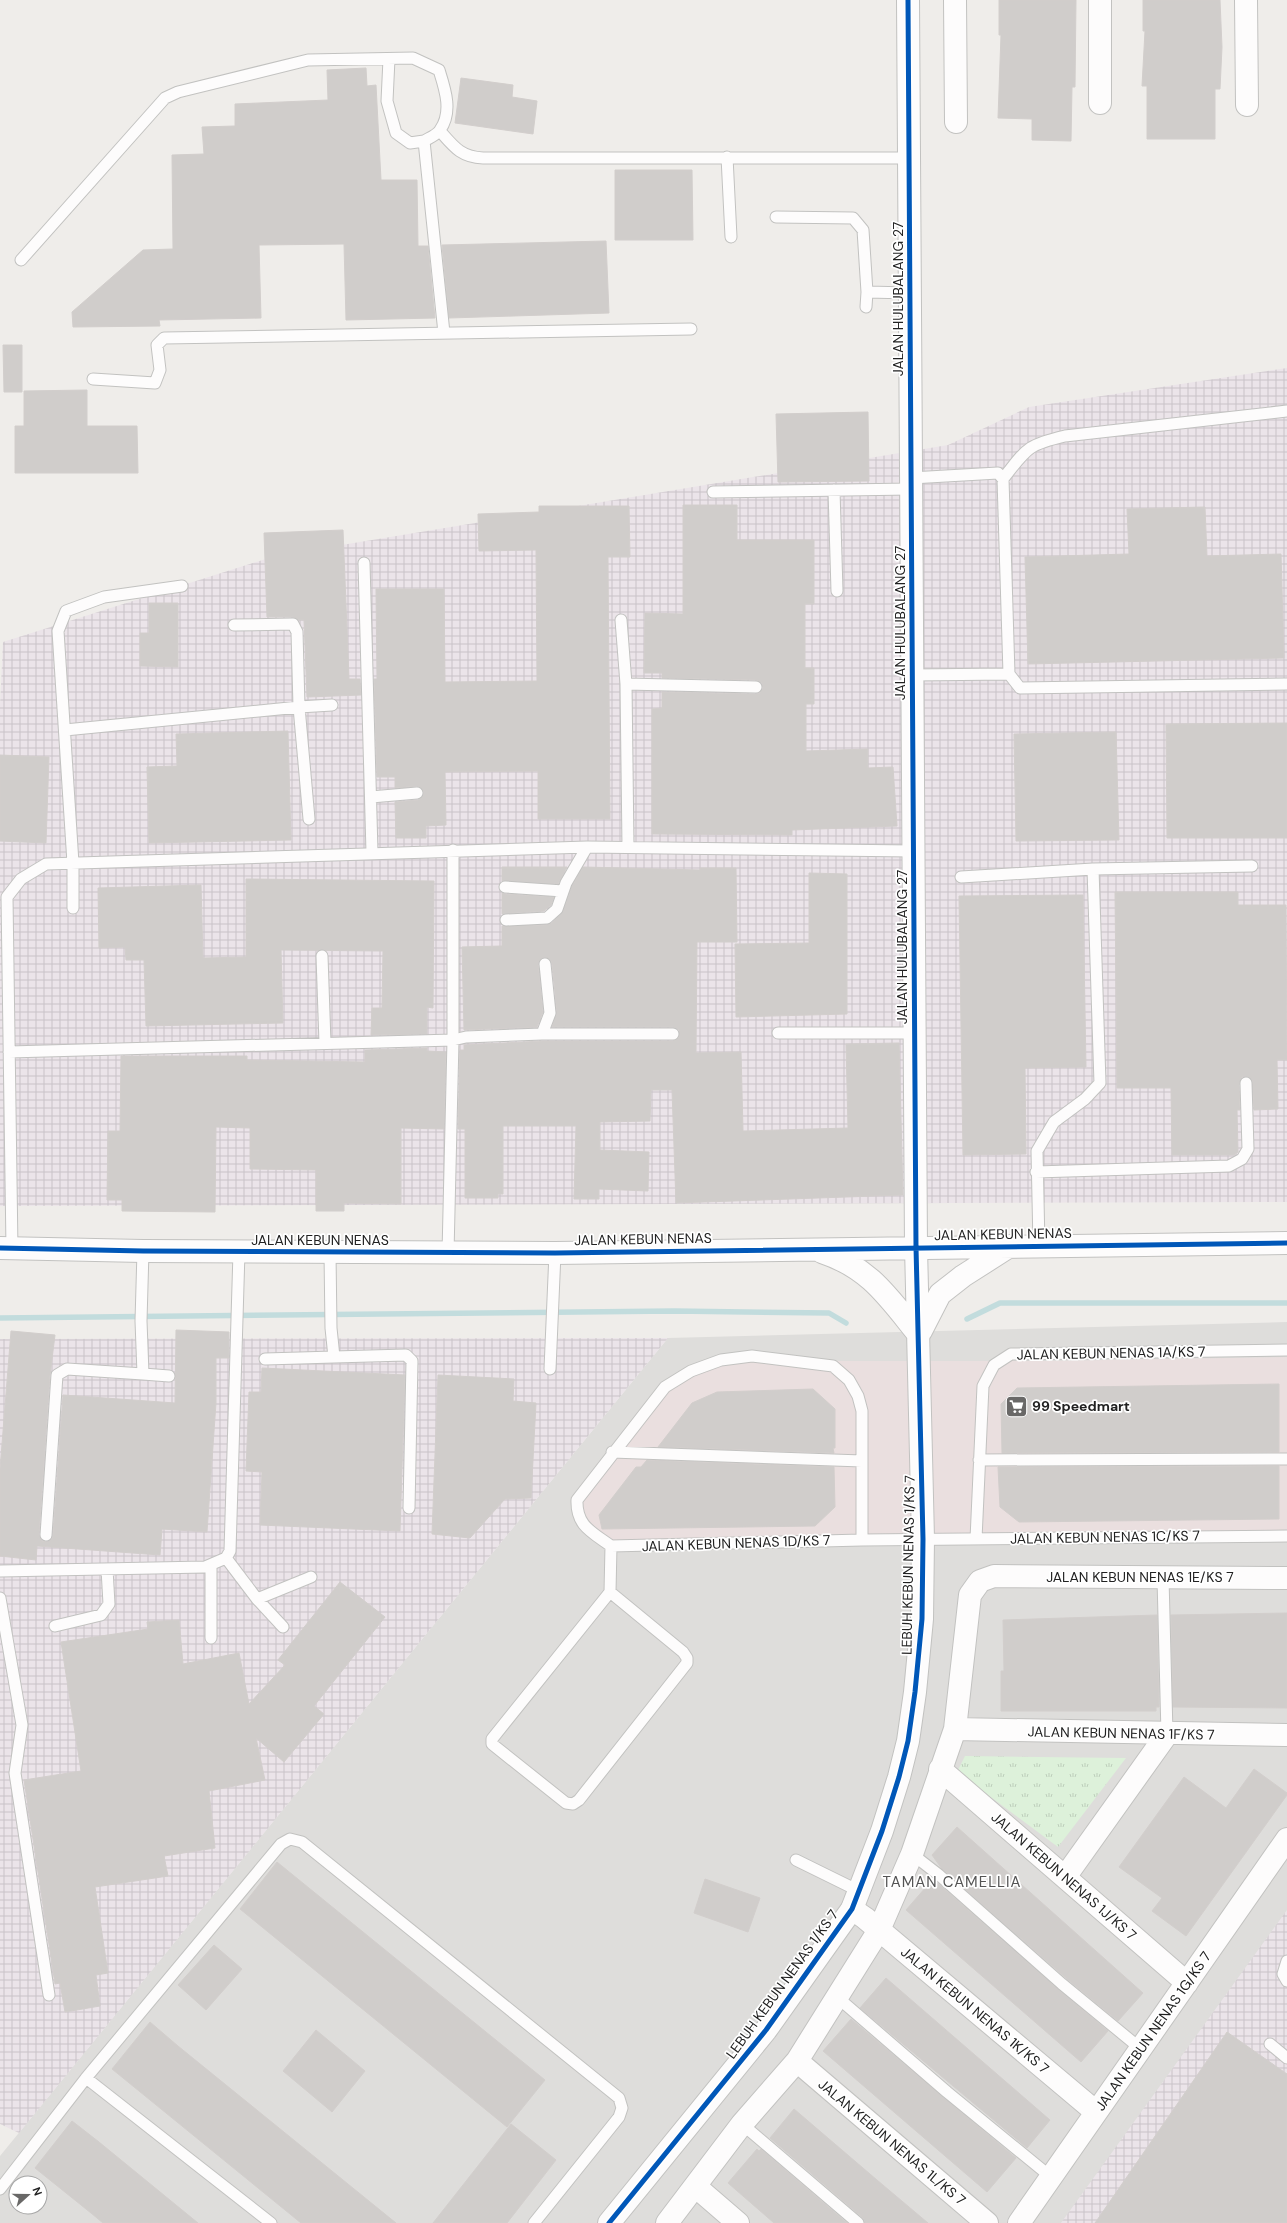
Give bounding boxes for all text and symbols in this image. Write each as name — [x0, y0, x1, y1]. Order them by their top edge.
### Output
street label: JALAN HULUBALANG 27 — [889, 222, 907, 376]
street label: JALAN HULUBALANG 27 — [891, 546, 909, 700]
street label: JALAN HULUBALANG 27 — [893, 870, 911, 1024]
street label: JALAN KEBUN NENAS — [934, 1224, 1072, 1244]
street label: JALAN KEBUN NENAS — [574, 1229, 712, 1249]
street label: JALAN KEBUN NENAS — [251, 1231, 389, 1249]
street label: JALAN KEBUN NENAS 1A/KS 7 — [1016, 1342, 1206, 1364]
supermarket icon: 99 Speedmart — [1004, 1393, 1030, 1419]
place label: 99 Speedmart — [1032, 1397, 1130, 1415]
street label: LEBUH KEBUN NENAS 1/KS 7 — [897, 1475, 919, 1655]
street label: JALAN KEBUN NENAS 1C/KS 7 — [1010, 1526, 1200, 1548]
street label: JALAN KEBUN NENAS 1D/KS 7 — [641, 1531, 831, 1555]
street label: JALAN KEBUN NENAS 1E/KS 7 — [1046, 1568, 1234, 1586]
street label: JALAN KEBUN NENAS 1F/KS 7 — [1027, 1722, 1215, 1744]
street label: JALAN KEBUN NENAS 1J/KS 7 — [988, 1808, 1140, 1944]
district label: TAMAN CAMELLIA — [883, 1872, 1021, 1892]
street label: LEBUH KEBUN NENAS 1/KS 7 — [722, 1906, 842, 2062]
street label: JALAN KEBUN NENAS 1K/KS 7 — [897, 1943, 1053, 2077]
street label: JALAN KEBUN NENAS 1G/KS 7 — [1091, 1948, 1215, 2114]
street label: JALAN KEBUN NENAS 1L/KS 7 — [815, 2075, 969, 2209]
north arrow — [8, 2175, 48, 2215]
text: N — [29, 2185, 45, 2198]

